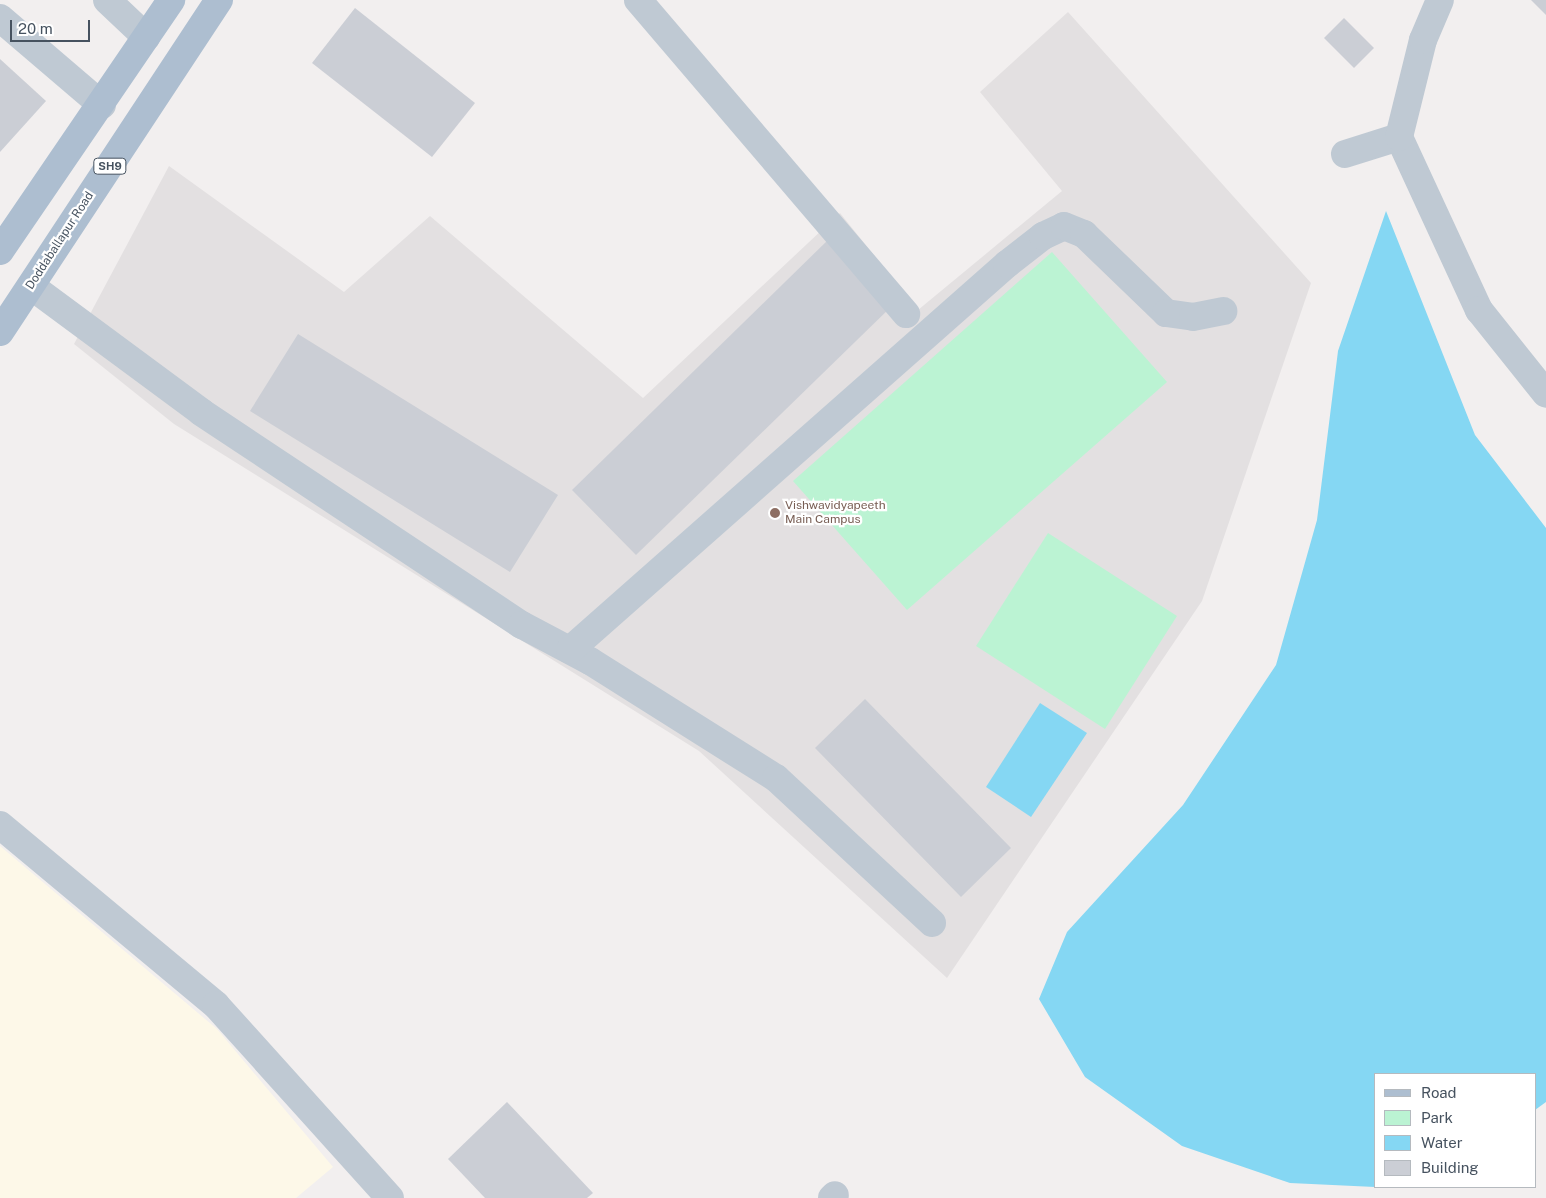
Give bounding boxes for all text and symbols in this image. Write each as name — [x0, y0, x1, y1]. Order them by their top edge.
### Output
scale bar — [12, 10, 92, 42]
text: 20 m — [18, 20, 53, 37]
road number: SH9 — [92, 158, 128, 175]
street label: Doddaballapur Road — [23, 189, 97, 293]
place label: Vishwavidyapeeth Main Campus — [785, 499, 886, 527]
marker: Vishwavidyapeeth Main Campus — [769, 507, 781, 519]
legend — [1374, 1073, 1536, 1188]
text: Road — [1421, 1084, 1457, 1101]
text: Park — [1421, 1109, 1453, 1126]
text: Water — [1421, 1134, 1463, 1151]
text: Building — [1421, 1159, 1479, 1176]

